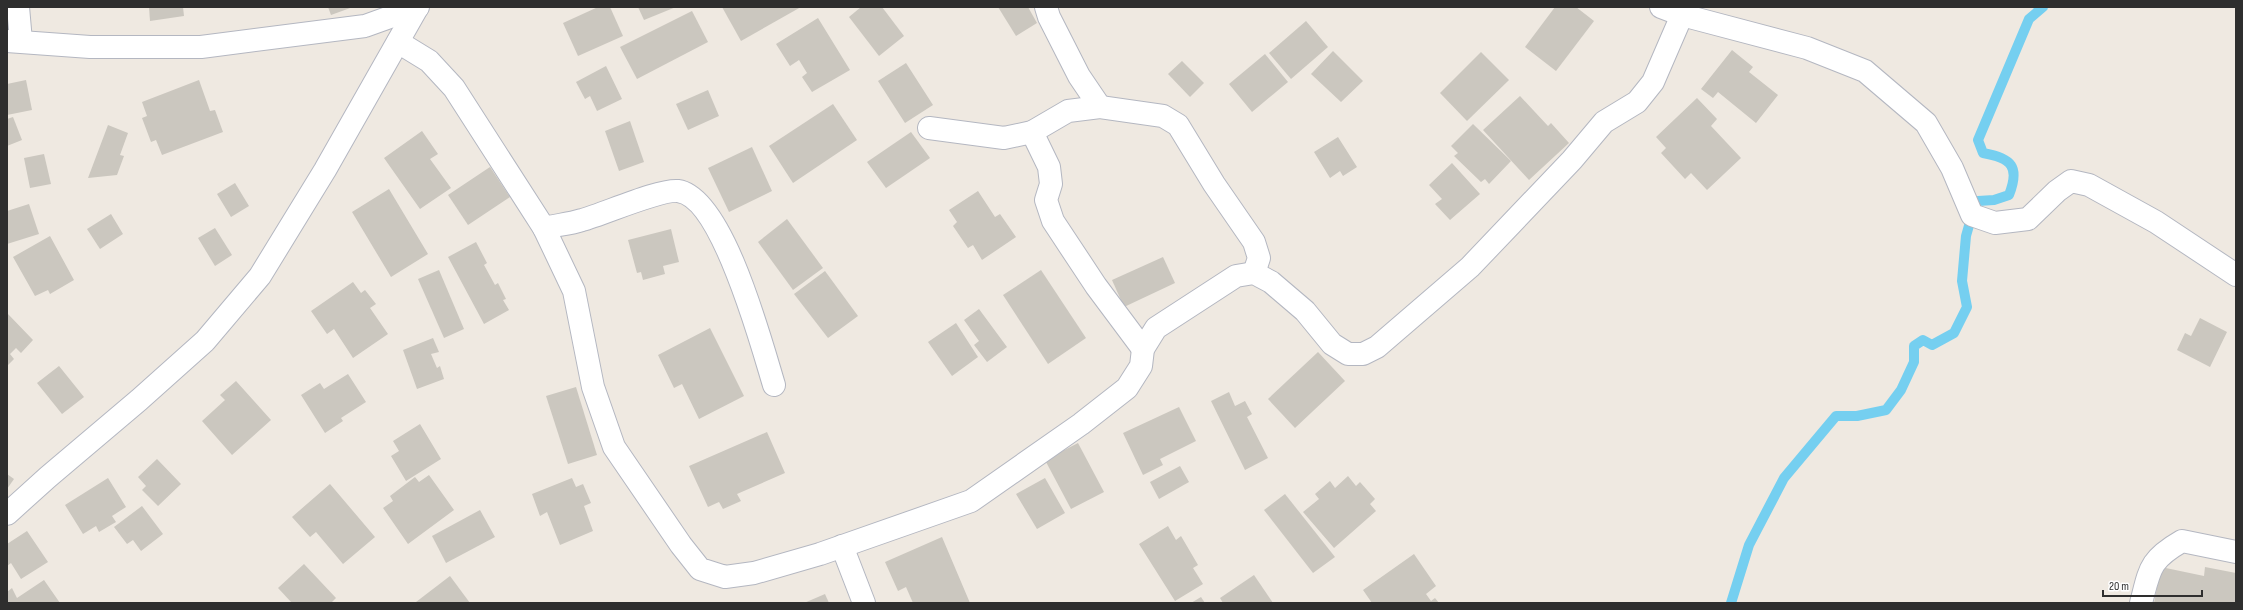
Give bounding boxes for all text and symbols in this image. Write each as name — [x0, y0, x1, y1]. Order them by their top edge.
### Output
scale bar — [2103, 572, 2202, 598]
text: 20 m — [2109, 579, 2129, 594]

